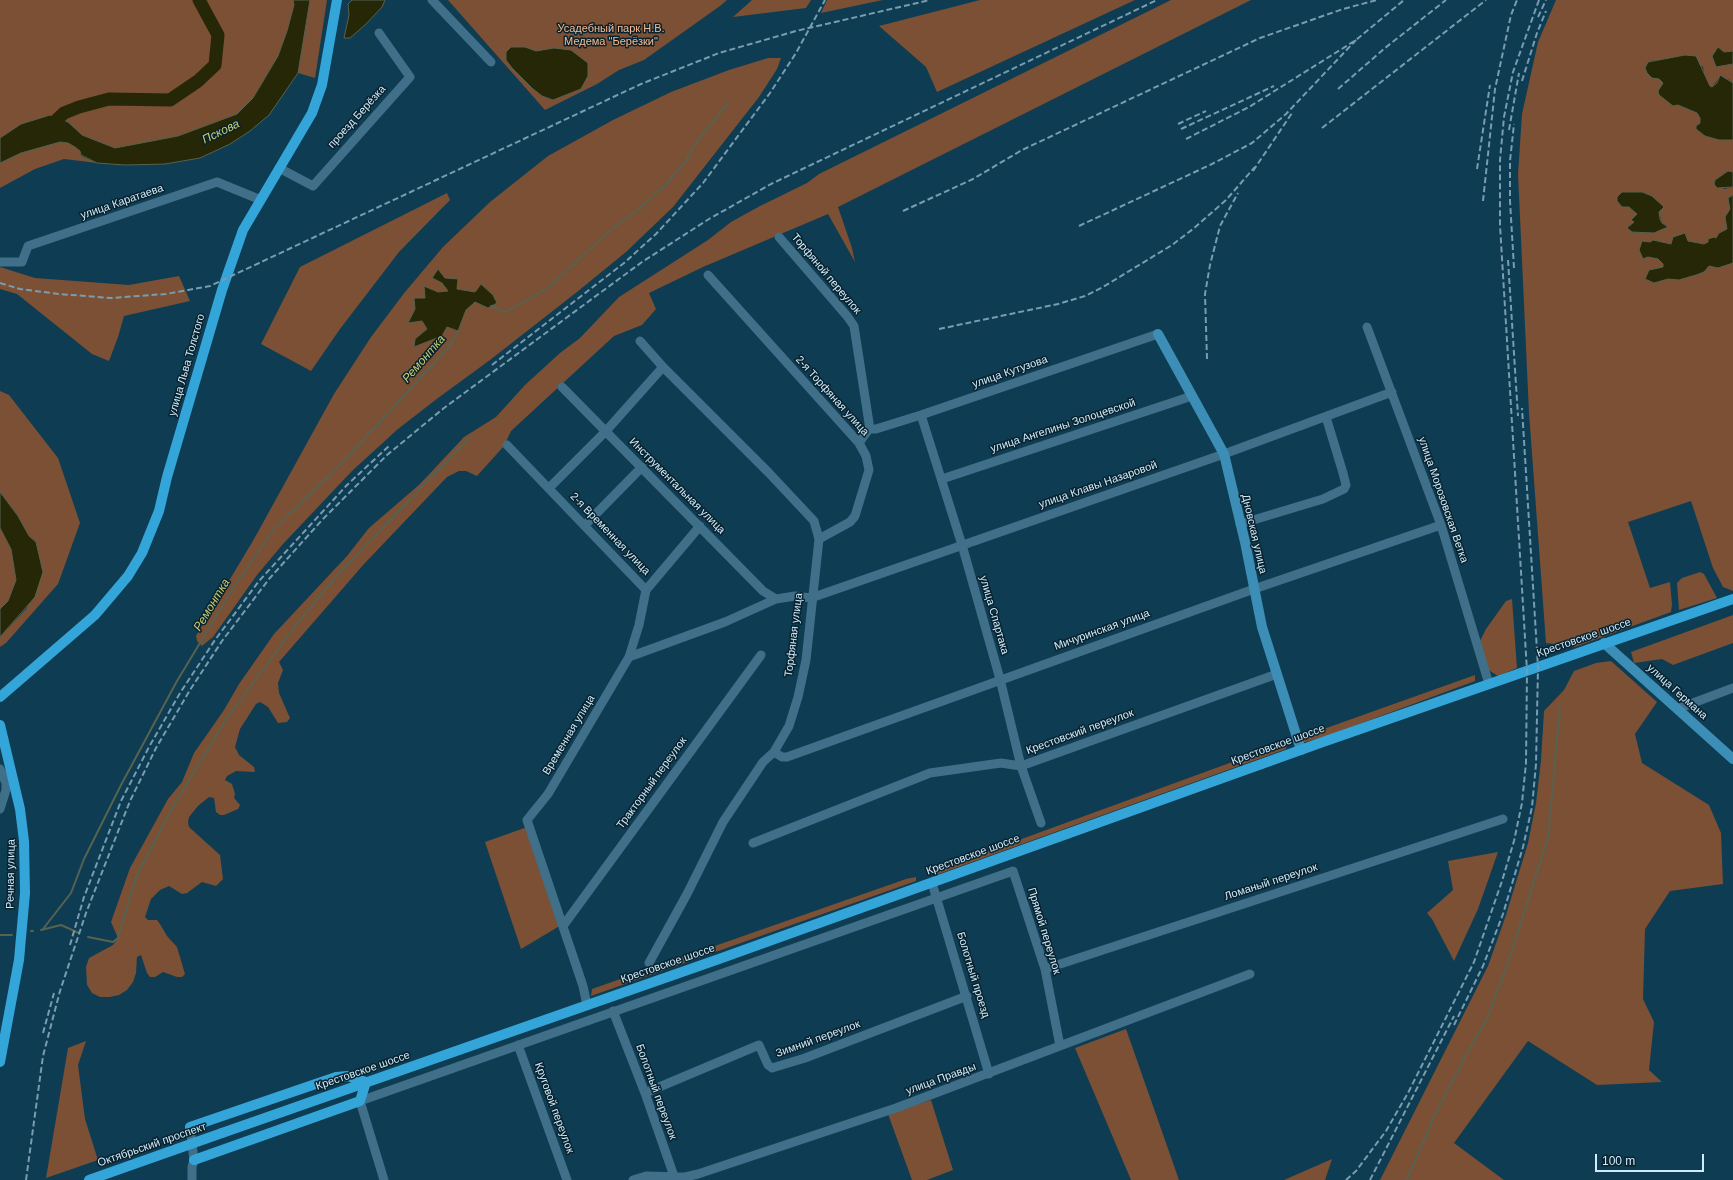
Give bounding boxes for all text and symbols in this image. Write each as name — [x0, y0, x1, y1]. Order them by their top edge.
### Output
park label: Усадебный парк Н.В. Медема "Берёзки" — [557, 22, 665, 48]
street label: проезд Берёзка — [325, 83, 389, 151]
water label: Пскова — [200, 117, 242, 147]
street label: улица Каратаева — [79, 182, 165, 222]
street label: Торфяной переулок — [788, 231, 864, 317]
street label: улица Льва Толстого — [166, 312, 208, 418]
water label: Ремонтка — [399, 332, 449, 386]
street label: 2-я Торфяная улица — [793, 353, 871, 439]
street label: улица Кутузова — [971, 353, 1049, 391]
street label: улица Ангелины Золоцевской — [989, 396, 1137, 456]
street label: Инструментальная улица — [626, 435, 728, 537]
street label: улица Морозовская Ветка — [1415, 435, 1471, 565]
street label: улица Клавы Назаровой — [1037, 459, 1159, 511]
street label: 2-я Временная улица — [567, 490, 653, 578]
street label: Дновская улица — [1238, 493, 1270, 575]
street label: улица Спартака — [976, 574, 1012, 656]
water label: Ремонтка — [191, 576, 233, 634]
street label: Торфяная улица — [782, 592, 806, 678]
street label: Мичуринская улица — [1052, 607, 1152, 653]
street label: Крестовское шоссе — [1535, 616, 1633, 660]
street label: улица Германа — [1644, 661, 1710, 723]
street label: Временная улица — [540, 693, 598, 777]
street label: Крестовский переулок — [1024, 706, 1136, 758]
street label: Крестовское шоссе — [1229, 722, 1327, 768]
street label: Тракторный переулок — [614, 734, 690, 832]
street label: Крестовское шоссе — [924, 832, 1022, 878]
street label: Речная улица — [4, 839, 18, 909]
street label: Ломаный переулок — [1223, 861, 1319, 903]
street label: Прямой переулок — [1025, 886, 1063, 976]
street label: Болотный проезд — [954, 931, 992, 1019]
street label: Крестовское шоссе — [619, 942, 717, 986]
street label: Зимний переулок — [774, 1018, 862, 1060]
street label: Болотный переулок — [633, 1042, 679, 1142]
street label: Крестовское шоссе — [314, 1049, 412, 1093]
street label: улица Правды — [904, 1060, 978, 1098]
street label: Круговой переулок — [531, 1061, 577, 1155]
street label: Октябрьский проспект — [96, 1120, 208, 1170]
scale bar — [1597, 1146, 1706, 1172]
text: 100 m — [1602, 1154, 1635, 1168]

